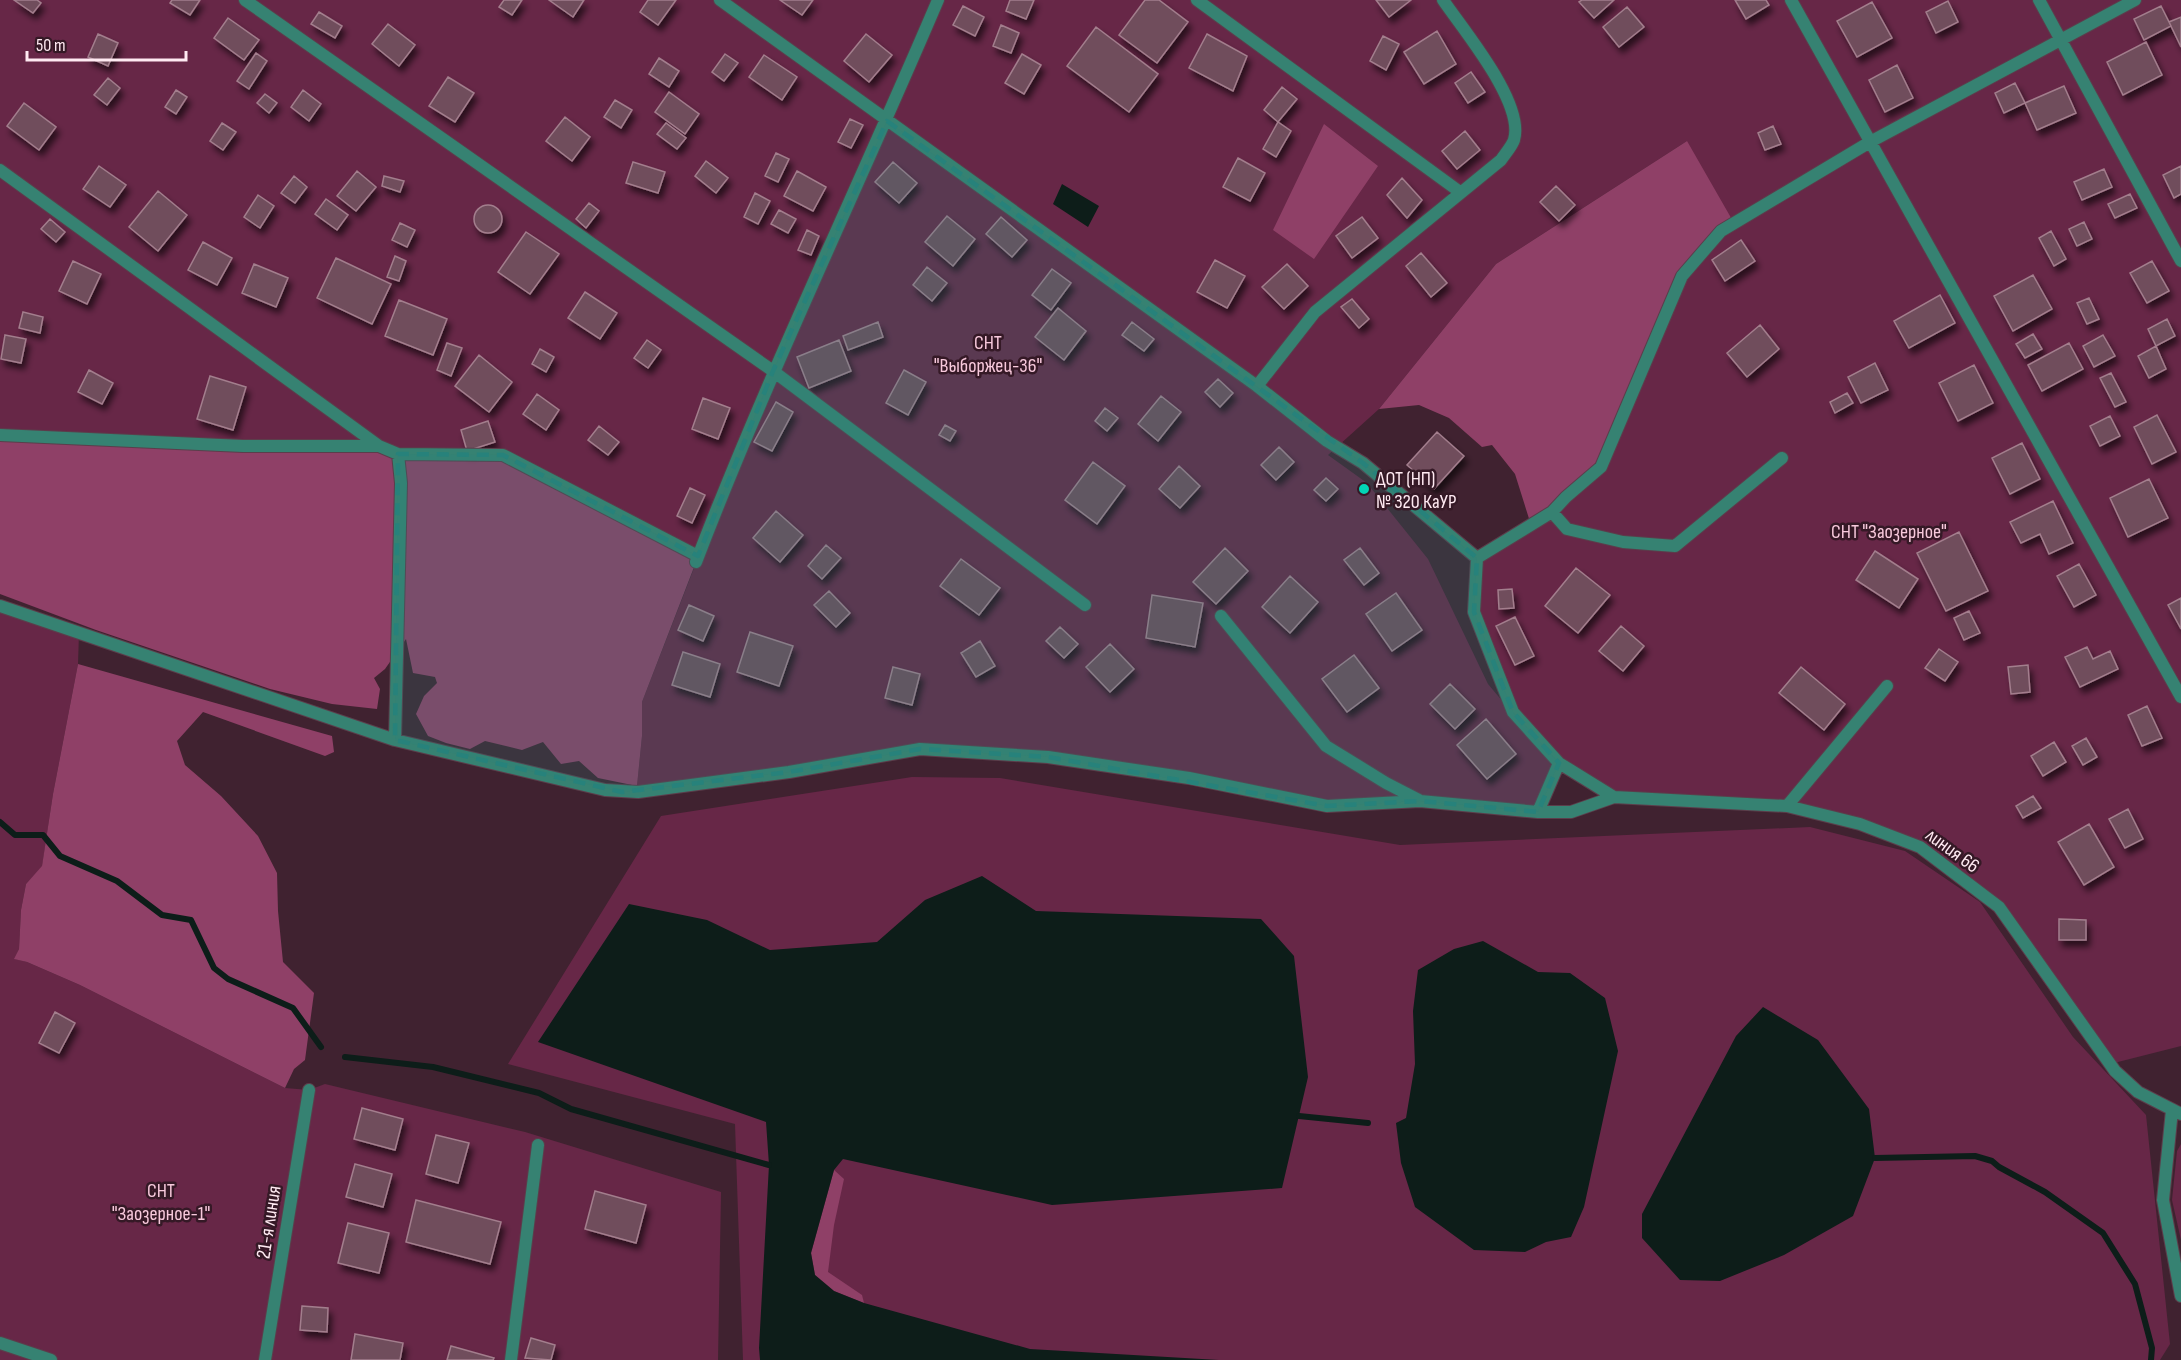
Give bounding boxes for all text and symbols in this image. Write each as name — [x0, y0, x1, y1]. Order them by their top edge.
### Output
scale bar — [27, 24, 186, 62]
text: 50 m — [36, 35, 66, 56]
park label: СНТ "Выборжец-36" — [934, 331, 1042, 378]
place label: ДОТ (НП) № 320 КаУР — [1376, 467, 1456, 514]
marker: ДОТ (НП) № 320 КаУР — [1357, 482, 1371, 496]
park label: СНТ "Заозерное" — [1831, 520, 1947, 544]
street label: линия 66 — [1921, 823, 1984, 878]
park label: СНТ "Заозерное-1" — [112, 1179, 210, 1226]
street label: 21-я линия — [251, 1184, 287, 1260]

